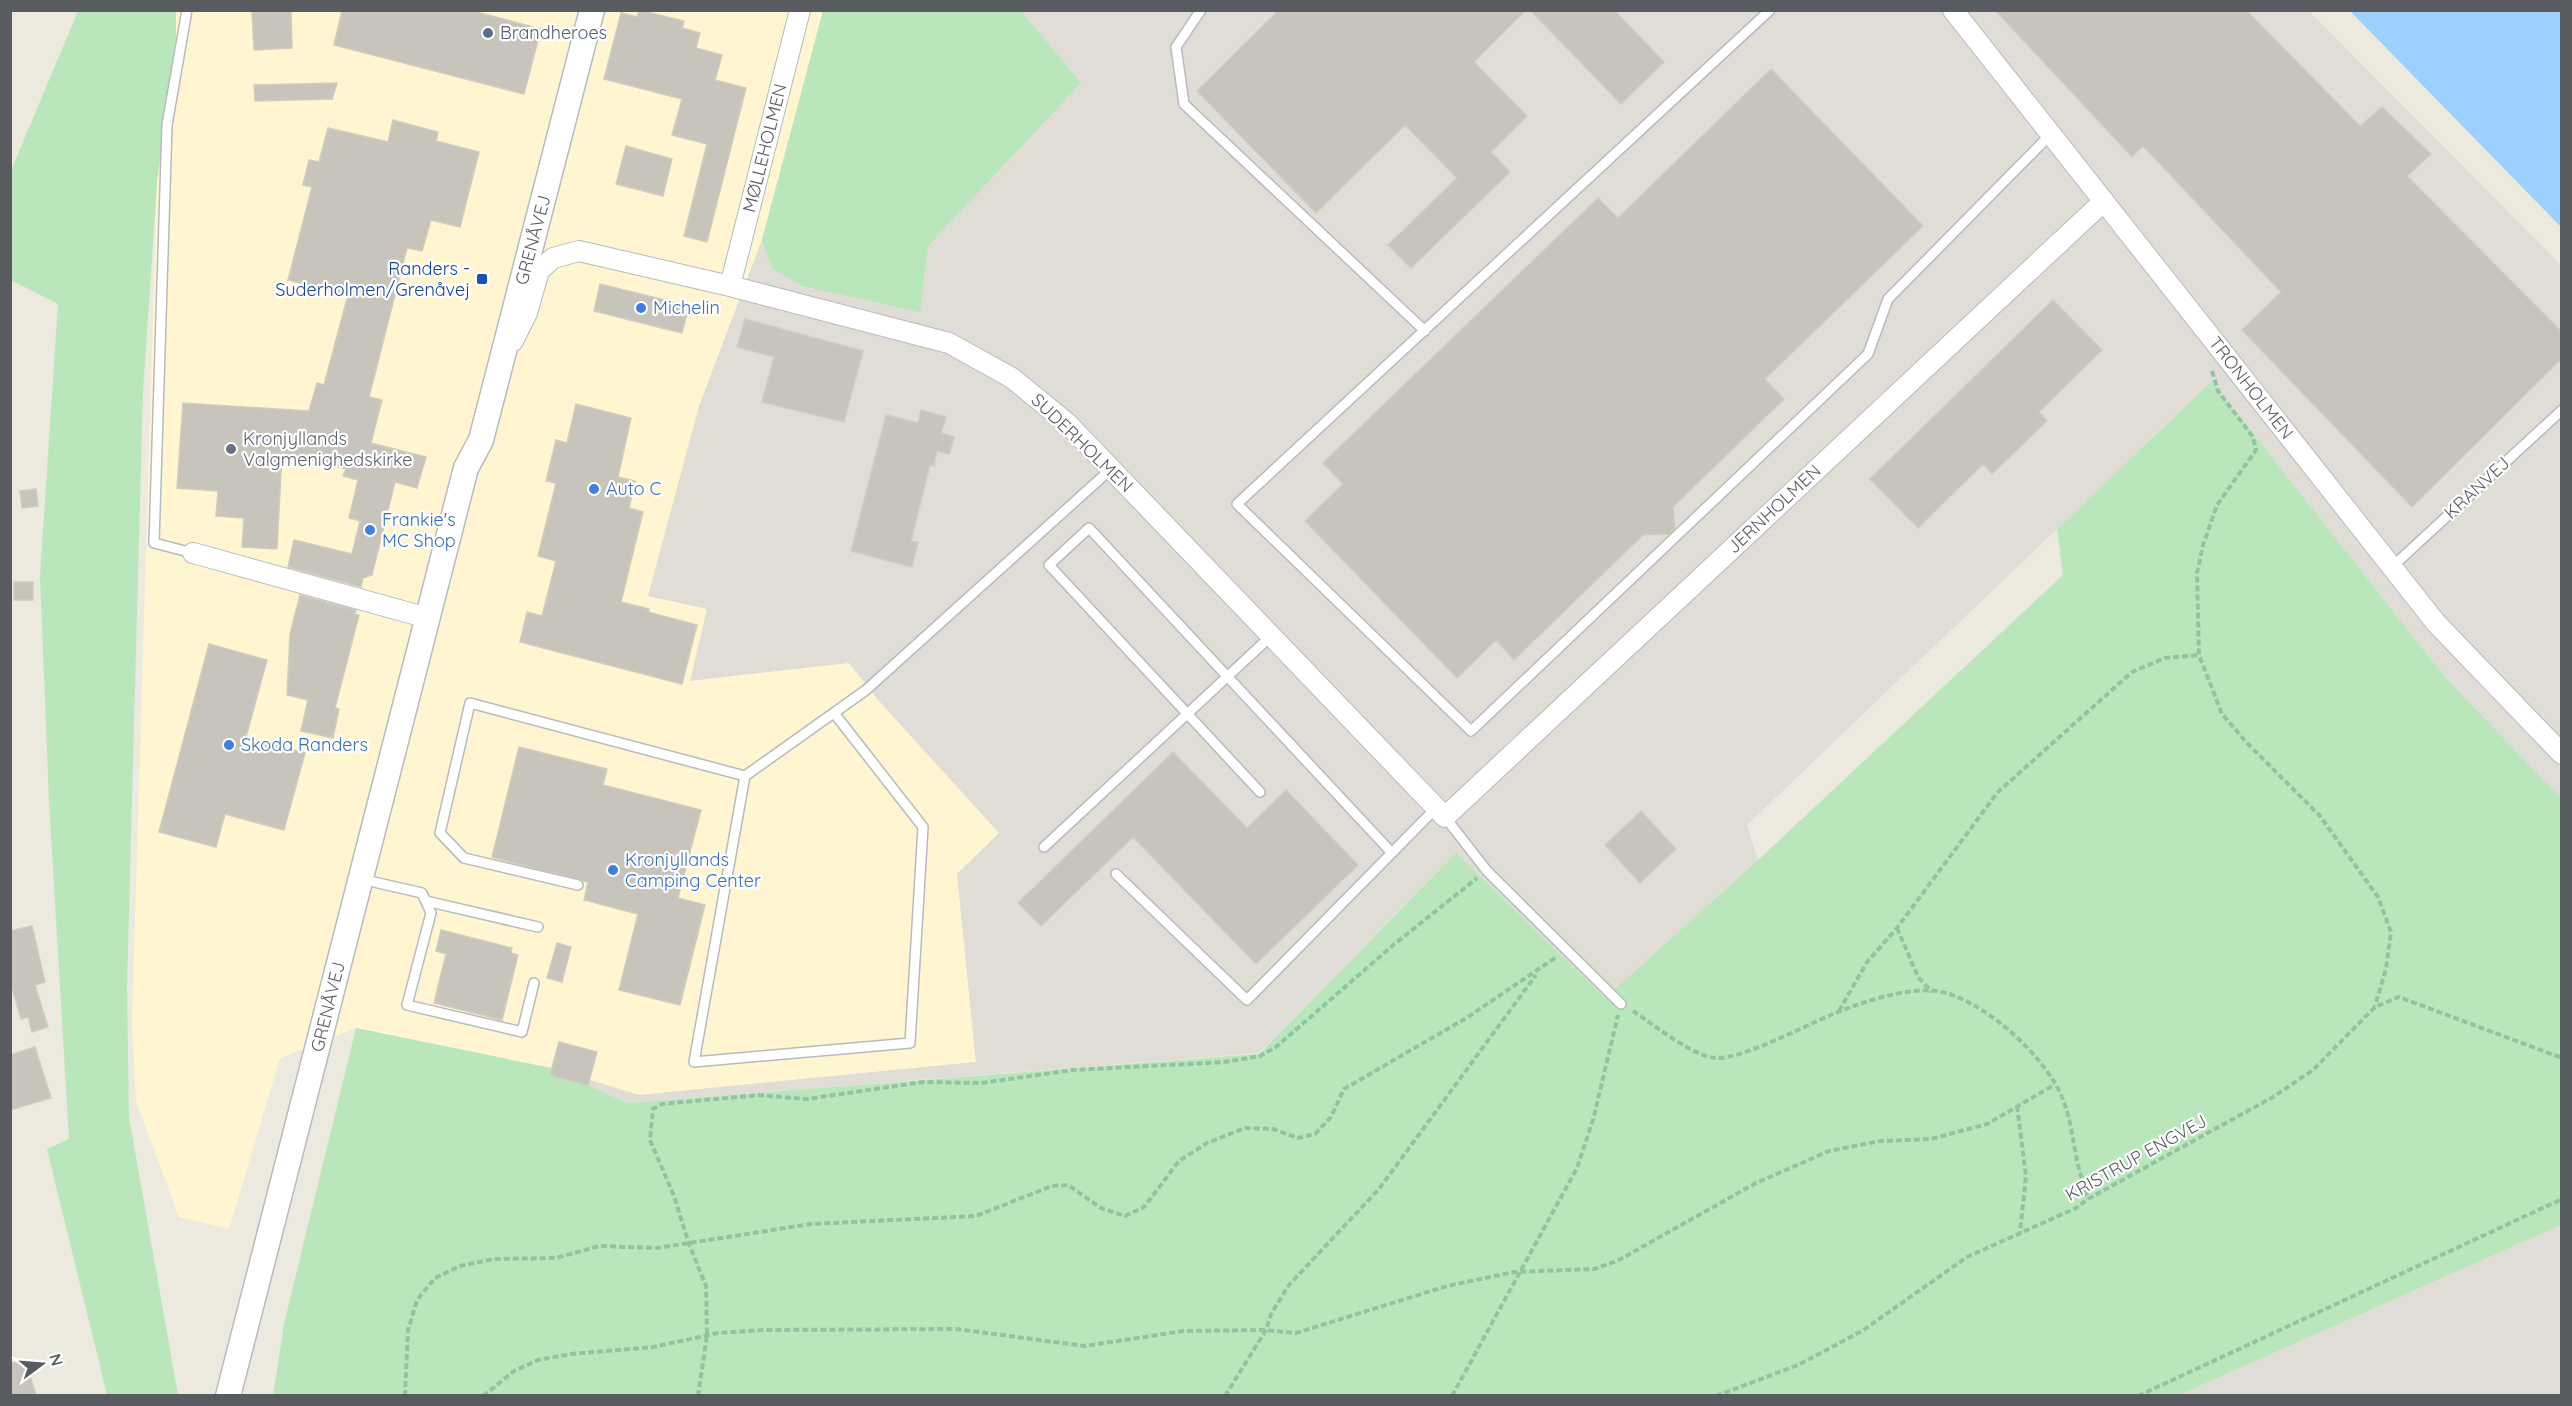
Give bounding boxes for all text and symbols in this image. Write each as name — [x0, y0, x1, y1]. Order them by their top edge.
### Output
place label: Brandheroes — [500, 21, 607, 44]
marker: Brandheroes — [481, 26, 495, 40]
street label: MØLLEHOLMEN — [737, 81, 792, 215]
street label: GRENÅVEJ — [510, 193, 556, 287]
place label: Randers - Suderholmen/Grenåvej — [275, 257, 470, 301]
marker: Randers - Suderholmen/Grenåvej — [475, 272, 489, 286]
place label: Michelin — [653, 296, 720, 319]
marker: Michelin — [634, 301, 648, 315]
street label: TRONHOLMEN — [2204, 332, 2299, 444]
street label: SUDERHOLMEN — [1027, 388, 1138, 497]
place label: Kronjyllands Valgmenighedskirke — [243, 427, 412, 471]
marker: Kronjyllands Valgmenighedskirke — [224, 442, 238, 456]
street label: KRANVEJ — [2439, 452, 2514, 524]
street label: JERNHOLMEN — [1722, 459, 1825, 558]
place label: Auto C — [606, 477, 662, 500]
marker: Auto C — [587, 482, 601, 496]
place label: Frankie's MC Shop — [382, 508, 456, 552]
marker: Frankie's MC Shop — [363, 523, 377, 537]
place label: Skoda Randers — [241, 733, 368, 756]
marker: Skoda Randers — [222, 738, 236, 752]
place label: Kronjyllands Camping Center — [625, 848, 761, 892]
marker: Kronjyllands Camping Center — [606, 863, 620, 877]
street label: GRENÅVEJ — [305, 960, 350, 1054]
street label: KRISTRUP ENGVEJ — [2061, 1109, 2210, 1206]
north arrow — [12, 1334, 72, 1394]
text: N — [45, 1351, 68, 1368]

